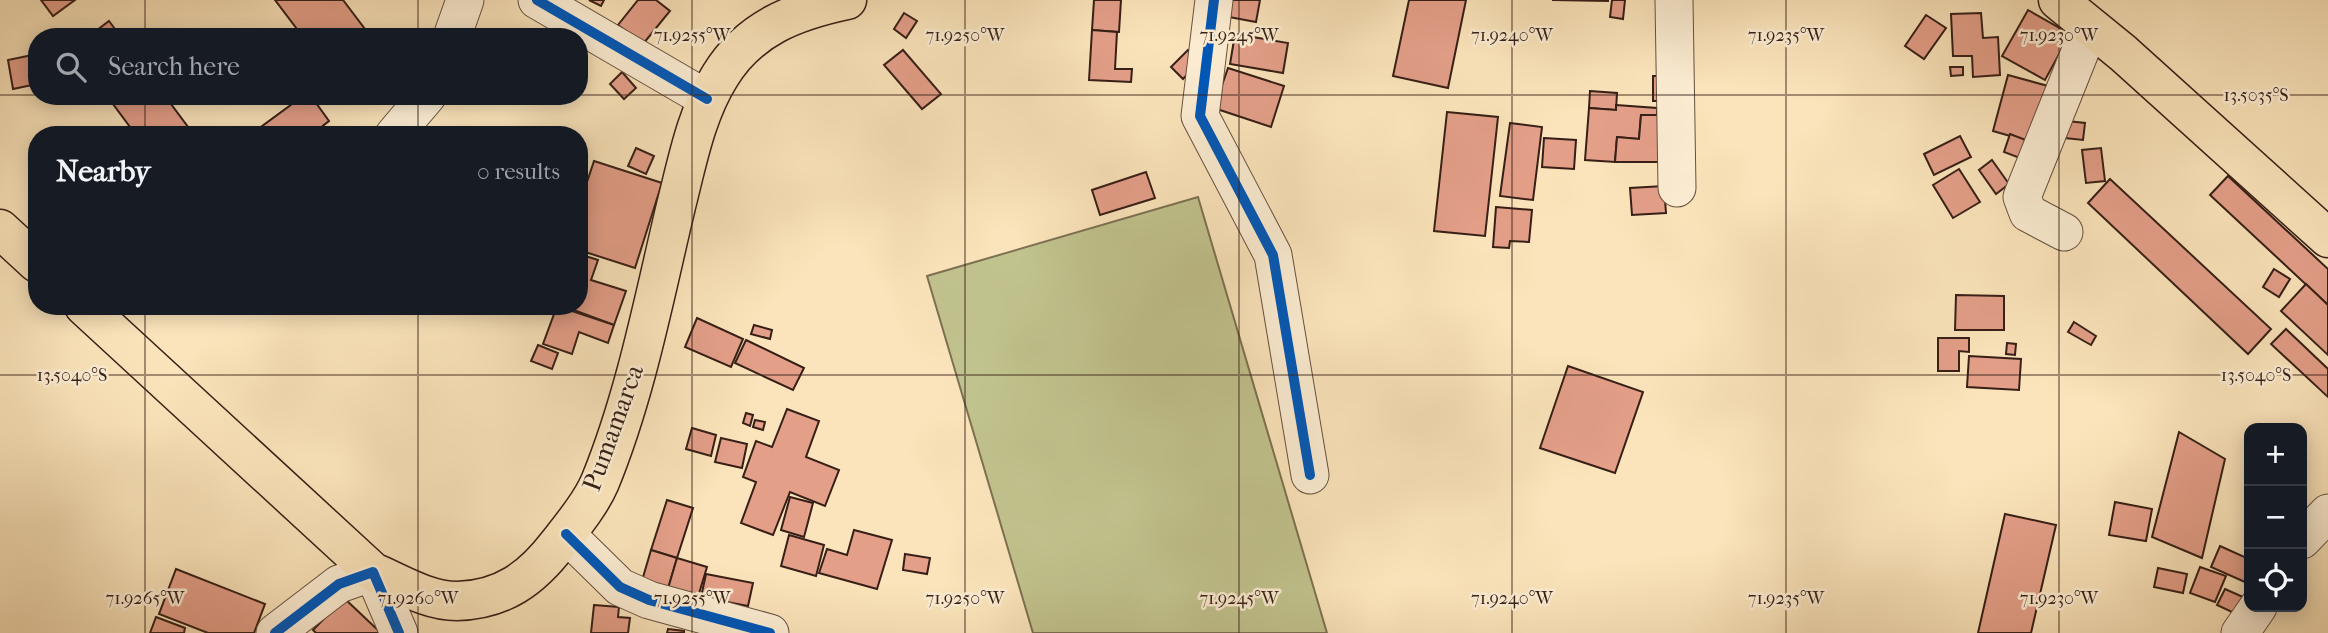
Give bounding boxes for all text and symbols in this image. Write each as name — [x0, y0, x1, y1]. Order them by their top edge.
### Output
text: 71.9255°W — [654, 25, 732, 46]
text: 71.9250°W — [926, 25, 1006, 46]
text: 71.9245°W — [1199, 25, 1280, 46]
text: 71.9240°W — [1471, 25, 1554, 46]
text: 71.9235°W — [1748, 25, 1826, 46]
text: 71.9230°W — [2020, 25, 2100, 46]
search box — [28, 28, 588, 105]
icon: search — [52, 48, 90, 86]
text: Search here — [108, 51, 240, 82]
text: 13.5035°S — [2223, 85, 2289, 106]
text: Nearby — [56, 154, 151, 189]
text: 0 results — [477, 158, 560, 185]
street label: Pumamarca — [576, 360, 650, 495]
text: 13.5040°S — [37, 365, 107, 386]
text: 13.5040°S — [2221, 365, 2291, 386]
map controls — [2244, 423, 2307, 612]
button: + — [2244, 423, 2307, 486]
button: − — [2244, 486, 2307, 549]
button: locate — [2244, 549, 2307, 612]
text: 71.9265°W — [106, 588, 186, 609]
text: 71.9260°W — [378, 588, 460, 609]
text: 71.9255°W — [654, 588, 732, 609]
text: 71.9250°W — [926, 588, 1006, 609]
text: 71.9245°W — [1199, 588, 1280, 609]
text: 71.9240°W — [1471, 588, 1554, 609]
text: 71.9235°W — [1748, 588, 1826, 609]
text: 71.9230°W — [2020, 588, 2100, 609]

